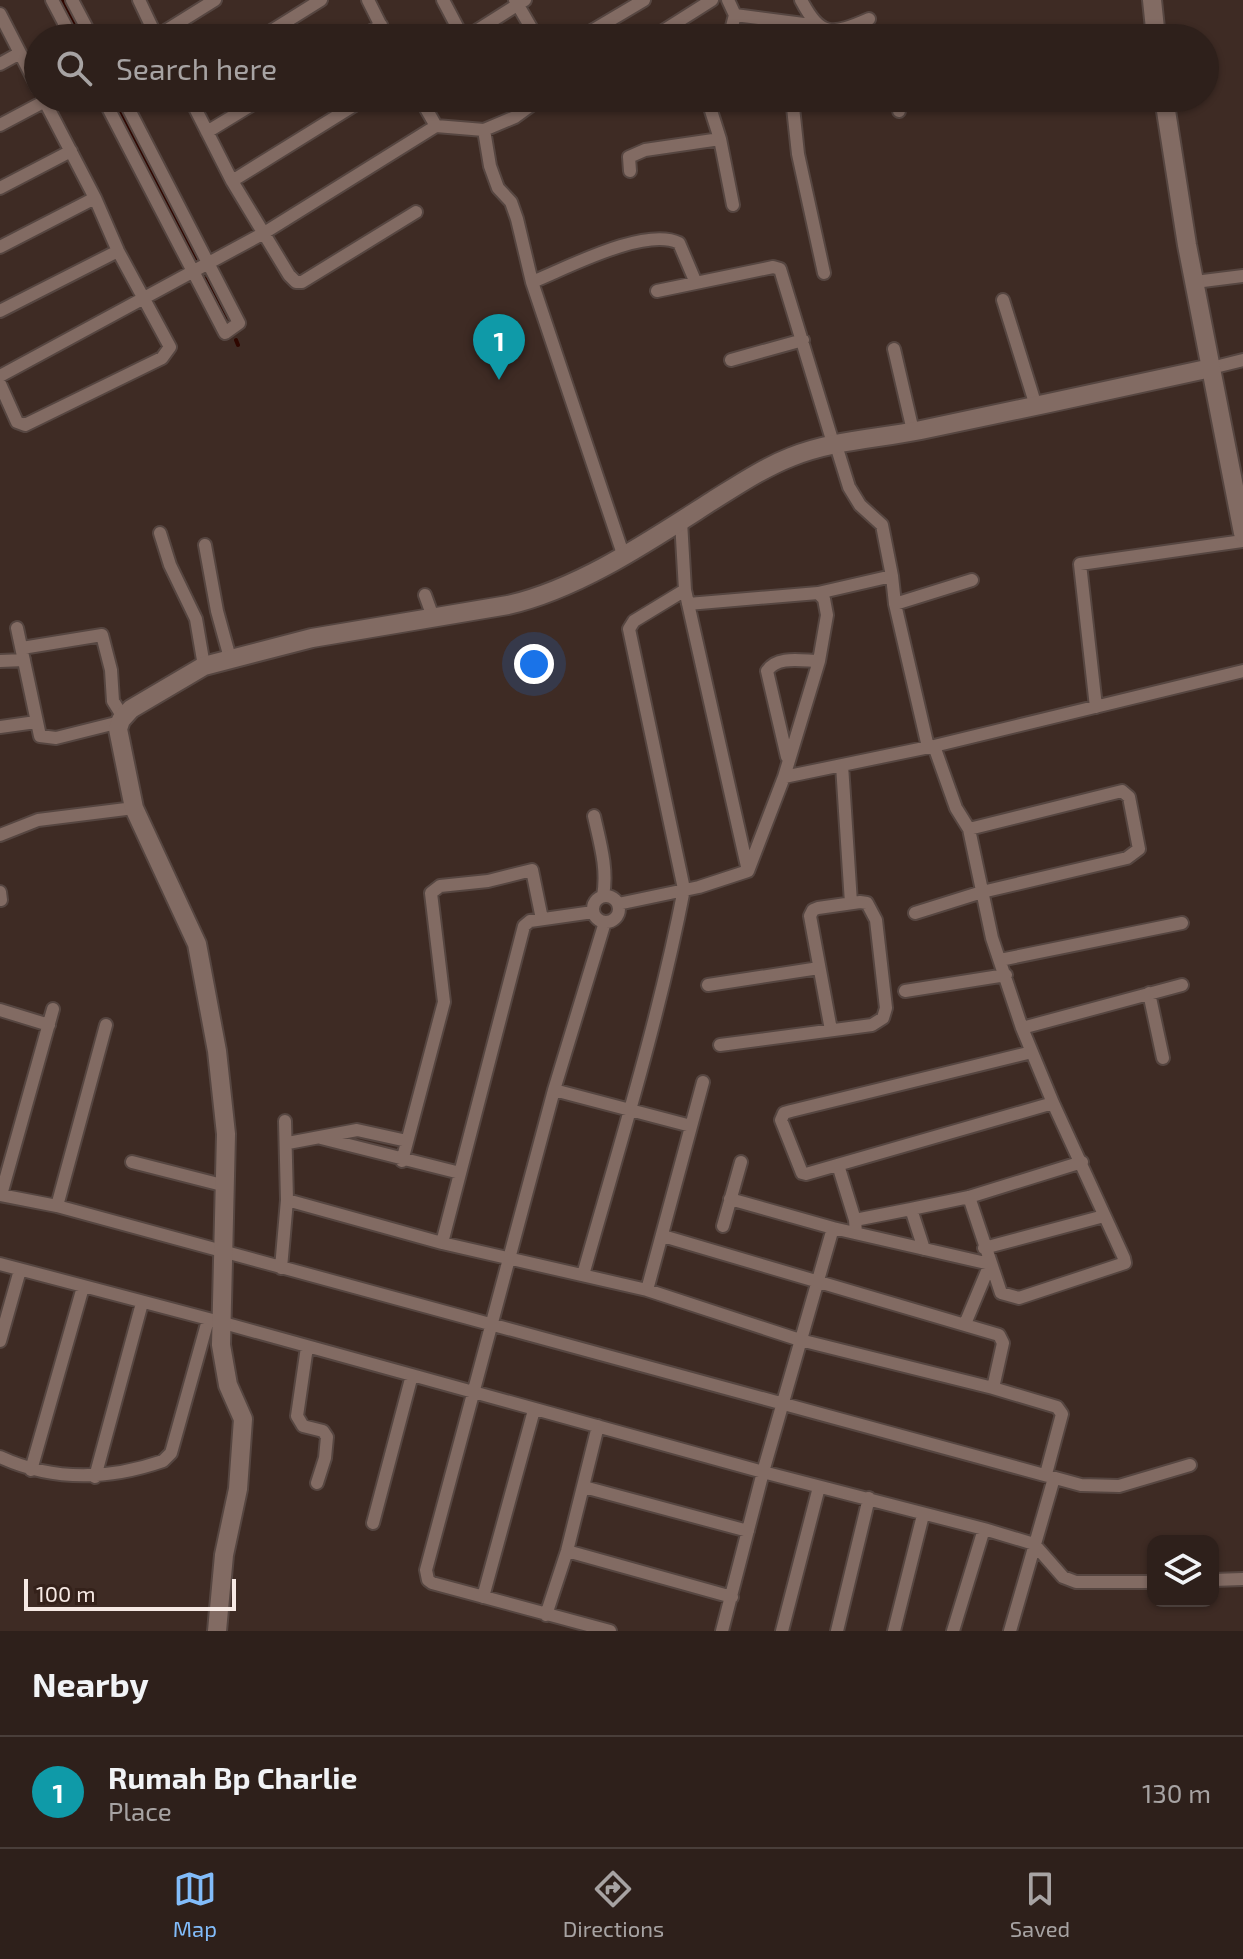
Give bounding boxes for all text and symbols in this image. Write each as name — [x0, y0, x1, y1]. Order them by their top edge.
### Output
search box — [24, 24, 1219, 112]
icon: search — [52, 46, 96, 90]
text: Search here — [116, 50, 277, 86]
pin: 1 — [473, 314, 525, 380]
your location — [514, 644, 554, 684]
map controls — [1147, 1535, 1219, 1607]
button: layers — [1147, 1535, 1219, 1607]
scale bar — [24, 1575, 236, 1611]
text: 100 m — [36, 1580, 95, 1606]
text: Nearby — [32, 1663, 149, 1704]
text: Rumah Bp Charlie — [108, 1759, 358, 1795]
text: 1 — [52, 1777, 64, 1808]
text: 130 m — [1142, 1777, 1211, 1808]
text: Place — [108, 1795, 172, 1826]
tab: Map — [173, 1867, 217, 1941]
tab: Directions — [563, 1867, 664, 1941]
tab: Saved — [1010, 1867, 1070, 1941]

